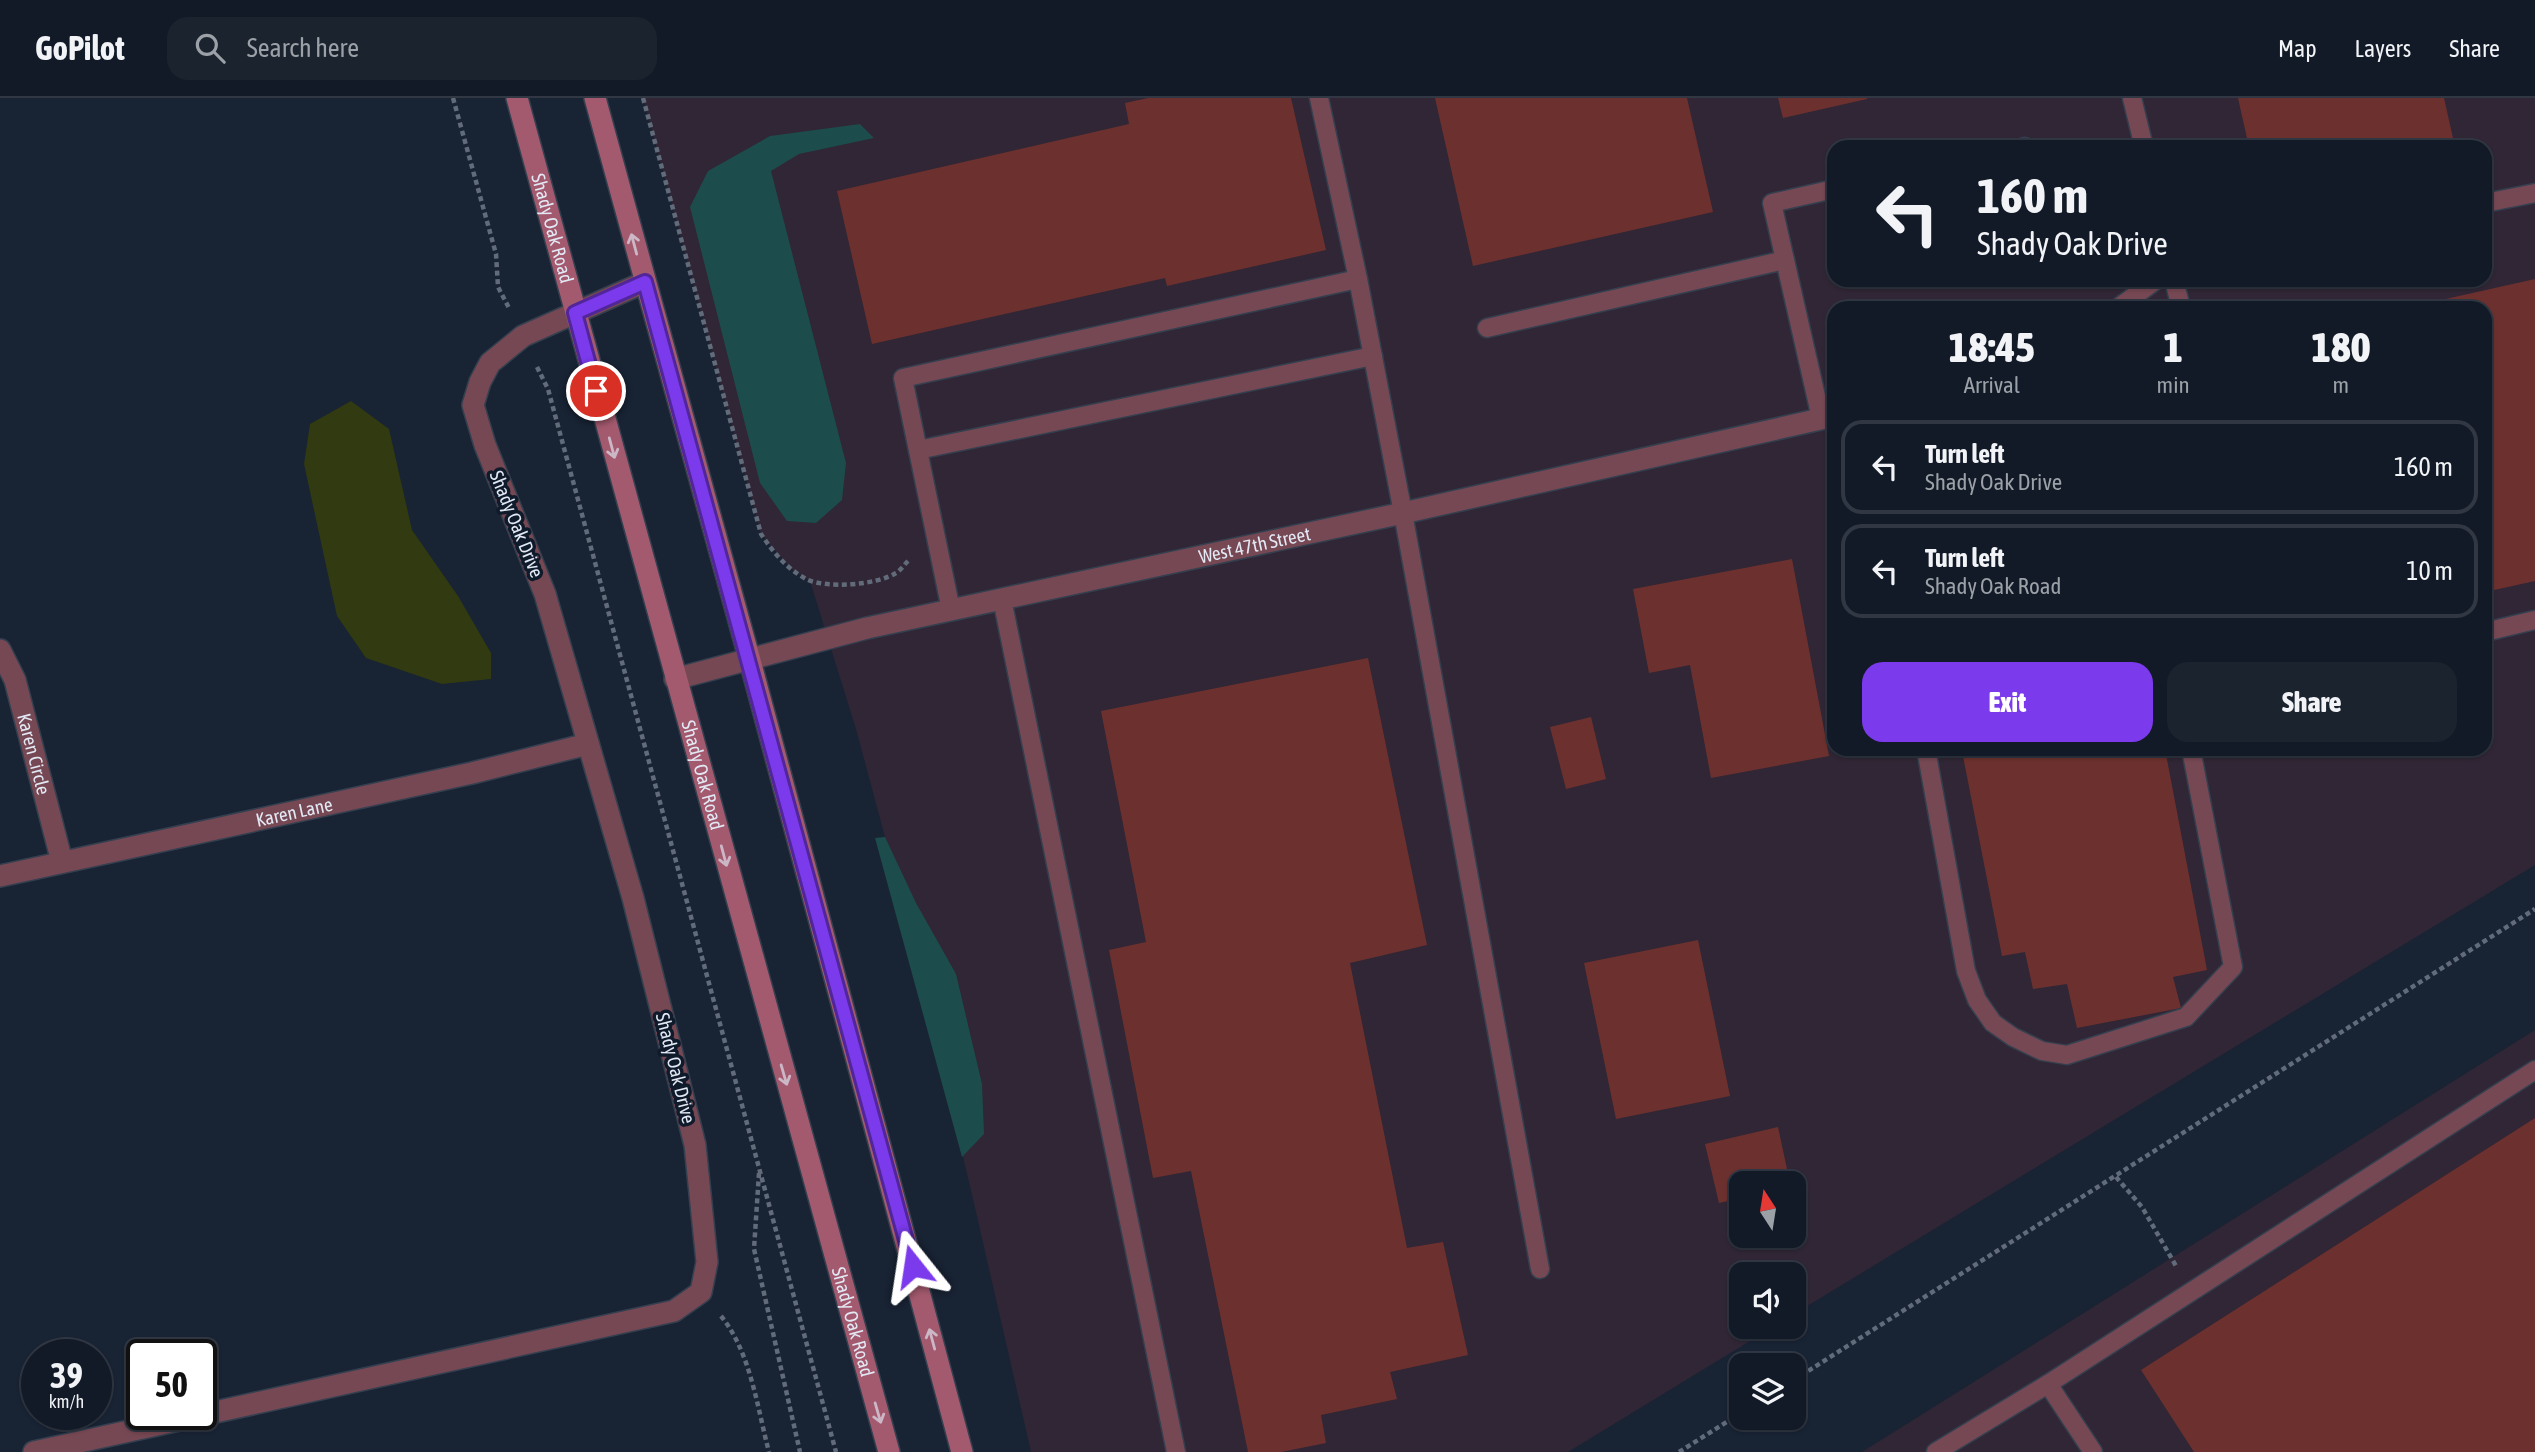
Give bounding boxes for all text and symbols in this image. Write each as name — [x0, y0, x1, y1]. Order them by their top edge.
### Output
search box — [167, 17, 657, 80]
text: GoPilot — [35, 29, 125, 67]
icon: search — [191, 29, 229, 67]
text: Search here — [247, 33, 359, 63]
text: Map — [2278, 35, 2317, 62]
text: Layers — [2355, 35, 2411, 62]
text: Share — [2449, 35, 2500, 62]
text: 160 m — [1977, 167, 2088, 223]
icon: left — [1862, 168, 1953, 259]
street label: Shady Oak Road — [527, 171, 578, 285]
text: Shady Oak Drive — [1977, 225, 2168, 262]
one-way arrow — [627, 234, 640, 256]
text: 18:45 — [1949, 323, 2035, 371]
text: 1 — [2163, 323, 2183, 371]
text: 180 — [2311, 323, 2370, 371]
pin — [566, 361, 626, 421]
icon: arrive — [577, 372, 615, 410]
text: Arrival — [1964, 372, 2020, 398]
text: min — [2157, 372, 2190, 398]
text: m — [2333, 372, 2349, 398]
one-way arrow — [606, 436, 619, 458]
text: Turn left — [1925, 439, 2005, 469]
icon: left — [1866, 448, 1904, 486]
text: 160 m — [2394, 452, 2453, 482]
street label: Shady Oak Drive — [486, 467, 548, 581]
text: Shady Oak Drive — [1925, 469, 2062, 495]
street label: West 47th Street — [1197, 522, 1312, 568]
text: Turn left — [1925, 543, 2005, 573]
icon: left — [1866, 552, 1904, 590]
text: 10 m — [2406, 556, 2453, 586]
text: Shady Oak Road — [1925, 573, 2061, 599]
button: Exit — [1862, 662, 2153, 742]
button: Share — [2167, 662, 2457, 742]
street label: Karen Circle — [13, 711, 55, 797]
street label: Shady Oak Road — [677, 718, 729, 832]
street label: Karen Lane — [254, 793, 334, 831]
one-way arrow — [718, 844, 731, 867]
street label: Shady Oak Drive — [652, 1010, 700, 1126]
one-way arrow — [779, 1064, 792, 1086]
north arrow — [1729, 1171, 1806, 1248]
map controls — [1729, 1171, 1806, 1430]
position arrow — [876, 1229, 950, 1303]
button: sound — [1729, 1262, 1806, 1339]
street label: Shady Oak Road — [828, 1264, 879, 1379]
one-way arrow — [925, 1328, 938, 1351]
speed limit sign: 50 — [126, 1339, 217, 1430]
button: layers — [1729, 1353, 1806, 1430]
text: 39 — [50, 1355, 83, 1395]
text: km/h — [49, 1391, 84, 1412]
one-way arrow — [873, 1401, 886, 1423]

